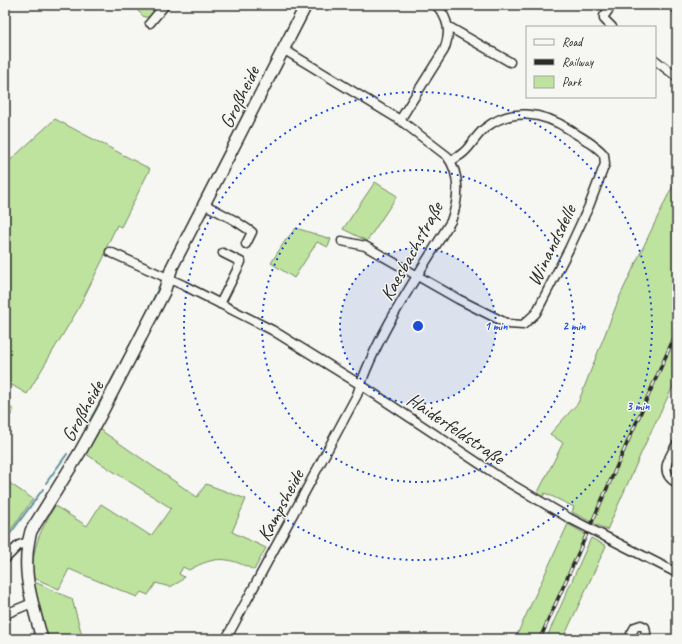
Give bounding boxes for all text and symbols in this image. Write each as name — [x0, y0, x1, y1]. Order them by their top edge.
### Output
legend — [526, 26, 656, 98]
text: Road — [562, 34, 584, 50]
text: Railway — [562, 54, 594, 70]
street label: Großheide — [214, 61, 266, 132]
text: Park — [562, 74, 583, 90]
street label: Kaesbachstraße — [374, 196, 449, 305]
street label: Winandsdelle — [521, 199, 582, 290]
text: 1 min — [485, 318, 508, 334]
text: 2 min — [563, 318, 586, 334]
centre of rings — [411, 319, 425, 333]
street label: Großheide — [56, 375, 110, 446]
street label: Haiderfeldstraße — [402, 387, 510, 471]
text: 3 min — [627, 398, 650, 414]
street label: Kampsheide — [251, 464, 310, 545]

